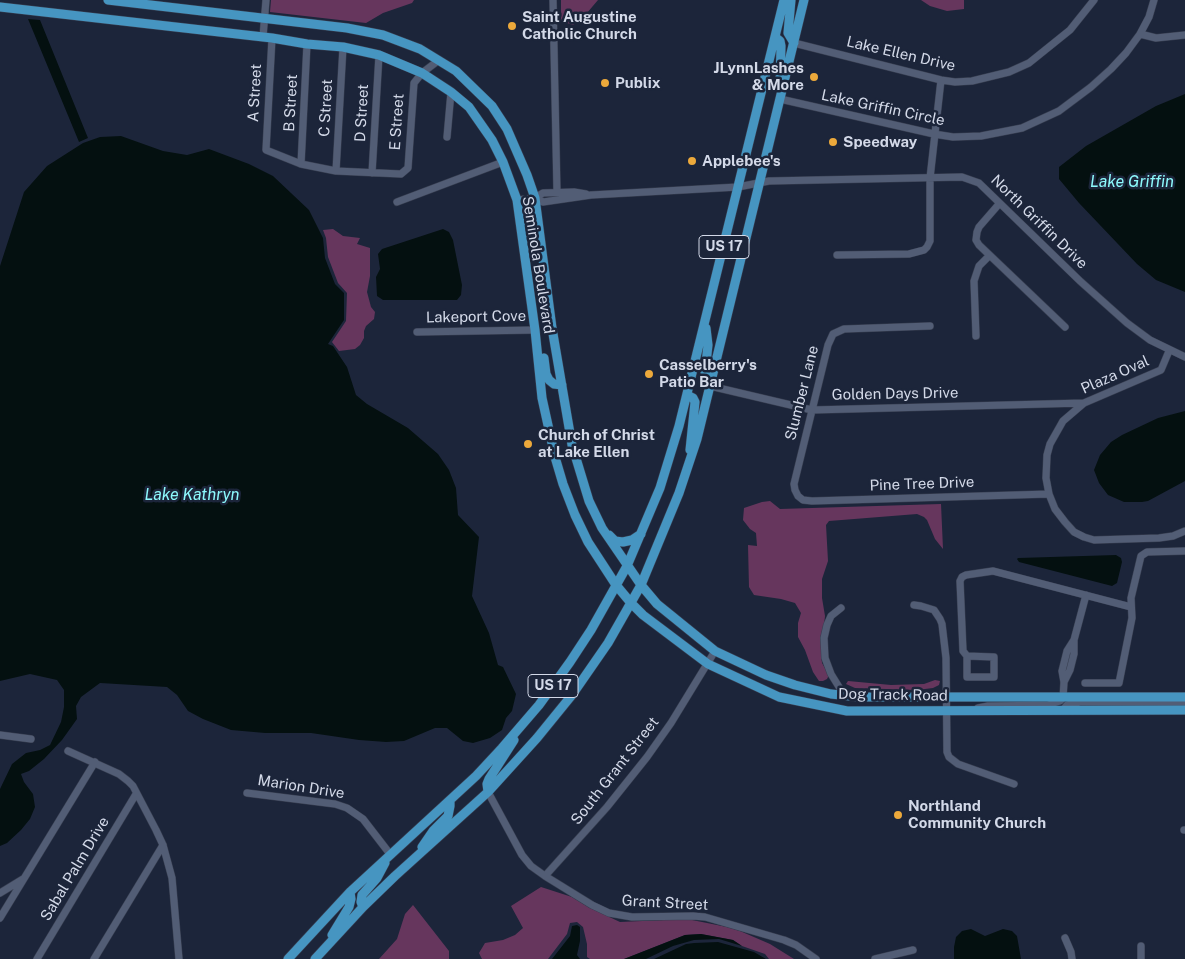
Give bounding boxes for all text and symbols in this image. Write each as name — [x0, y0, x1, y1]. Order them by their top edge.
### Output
place label: Saint Augustine Catholic Church — [522, 8, 637, 43]
marker: Saint Augustine Catholic Church — [506, 20, 518, 32]
street label: Lake Ellen Drive — [845, 33, 957, 75]
place label: JLynnLashes & More — [713, 59, 804, 94]
street label: A Street — [244, 64, 266, 122]
marker: JLynnLashes & More — [808, 71, 820, 83]
street label: B Street — [281, 74, 301, 132]
place label: Publix — [615, 74, 661, 92]
marker: Publix — [599, 77, 611, 89]
street label: C Street — [316, 79, 336, 137]
street label: D Street — [351, 84, 373, 142]
street label: Lake Griffin Circle — [820, 86, 946, 130]
street label: E Street — [386, 93, 408, 151]
place label: Speedway — [843, 133, 917, 151]
marker: Speedway — [827, 136, 839, 148]
place label: Applebee's — [702, 152, 781, 170]
marker: Applebee's — [686, 155, 698, 167]
street label: North Griffin Drive — [987, 171, 1091, 273]
water label: Lake Griffin — [1090, 172, 1174, 192]
street label: Seminola Boulevard — [518, 195, 558, 335]
road number: US 17 — [699, 236, 749, 258]
street label: Lakeport Cove — [426, 307, 526, 327]
street label: Slumber Lane — [782, 344, 822, 442]
street label: Plaza Oval — [1078, 352, 1152, 398]
place label: Casselberry's Patio Bar — [659, 356, 757, 391]
marker: Casselberry's Patio Bar — [643, 368, 655, 380]
street label: Golden Days Drive — [831, 384, 959, 404]
place label: Church of Christ at Lake Ellen — [538, 426, 655, 461]
marker: Church of Christ at Lake Ellen — [522, 438, 534, 450]
street label: Pine Tree Drive — [869, 473, 975, 495]
water label: Lake Kathryn — [145, 485, 239, 505]
road number: US 17 — [528, 674, 578, 698]
street label: Dog Track Road — [838, 685, 948, 705]
street label: South Grant Street — [567, 714, 663, 828]
street label: Marion Drive — [256, 771, 346, 803]
place label: Northland Community Church — [908, 797, 1046, 832]
marker: Northland Community Church — [892, 809, 904, 821]
street label: Sabal Palm Drive — [37, 814, 113, 924]
street label: Grant Street — [621, 892, 709, 914]

